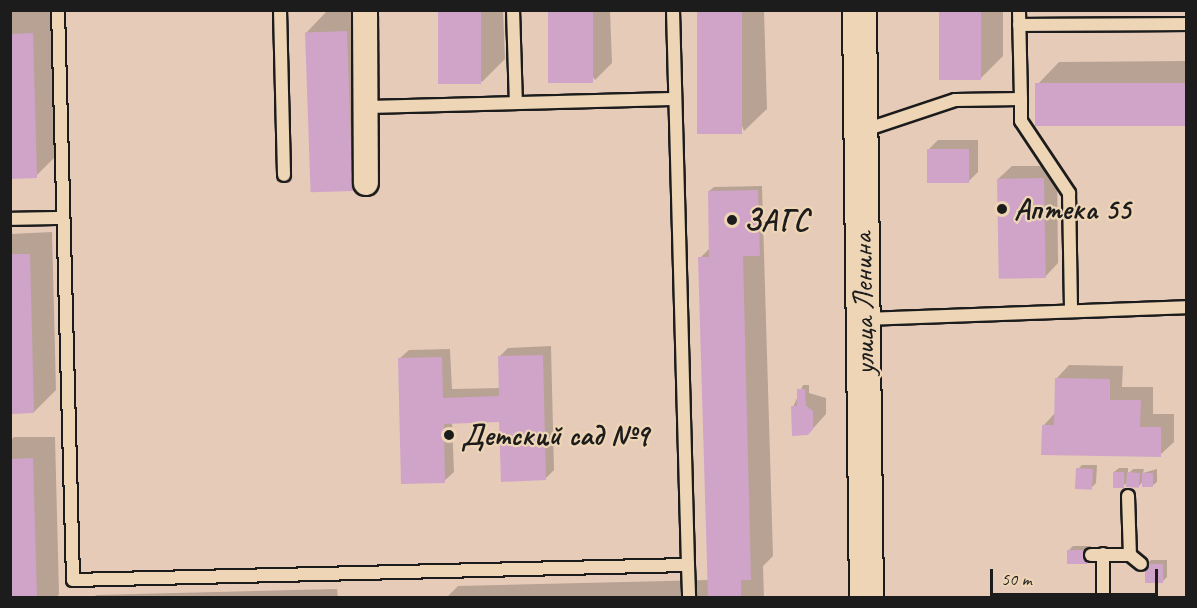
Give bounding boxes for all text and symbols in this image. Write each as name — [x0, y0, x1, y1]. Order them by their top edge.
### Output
place label: Аптека 55 — [1014, 191, 1130, 227]
place label: ЗАГС — [744, 202, 809, 238]
marker: Аптека 55 — [995, 202, 1009, 216]
marker: ЗАГС — [725, 213, 739, 227]
street label: улица Ленина — [844, 233, 882, 375]
place label: Детский сад №9 — [461, 417, 648, 453]
marker: Детский сад №9 — [442, 428, 456, 442]
scale bar — [993, 557, 1161, 595]
text: 50 m — [1001, 568, 1032, 590]

